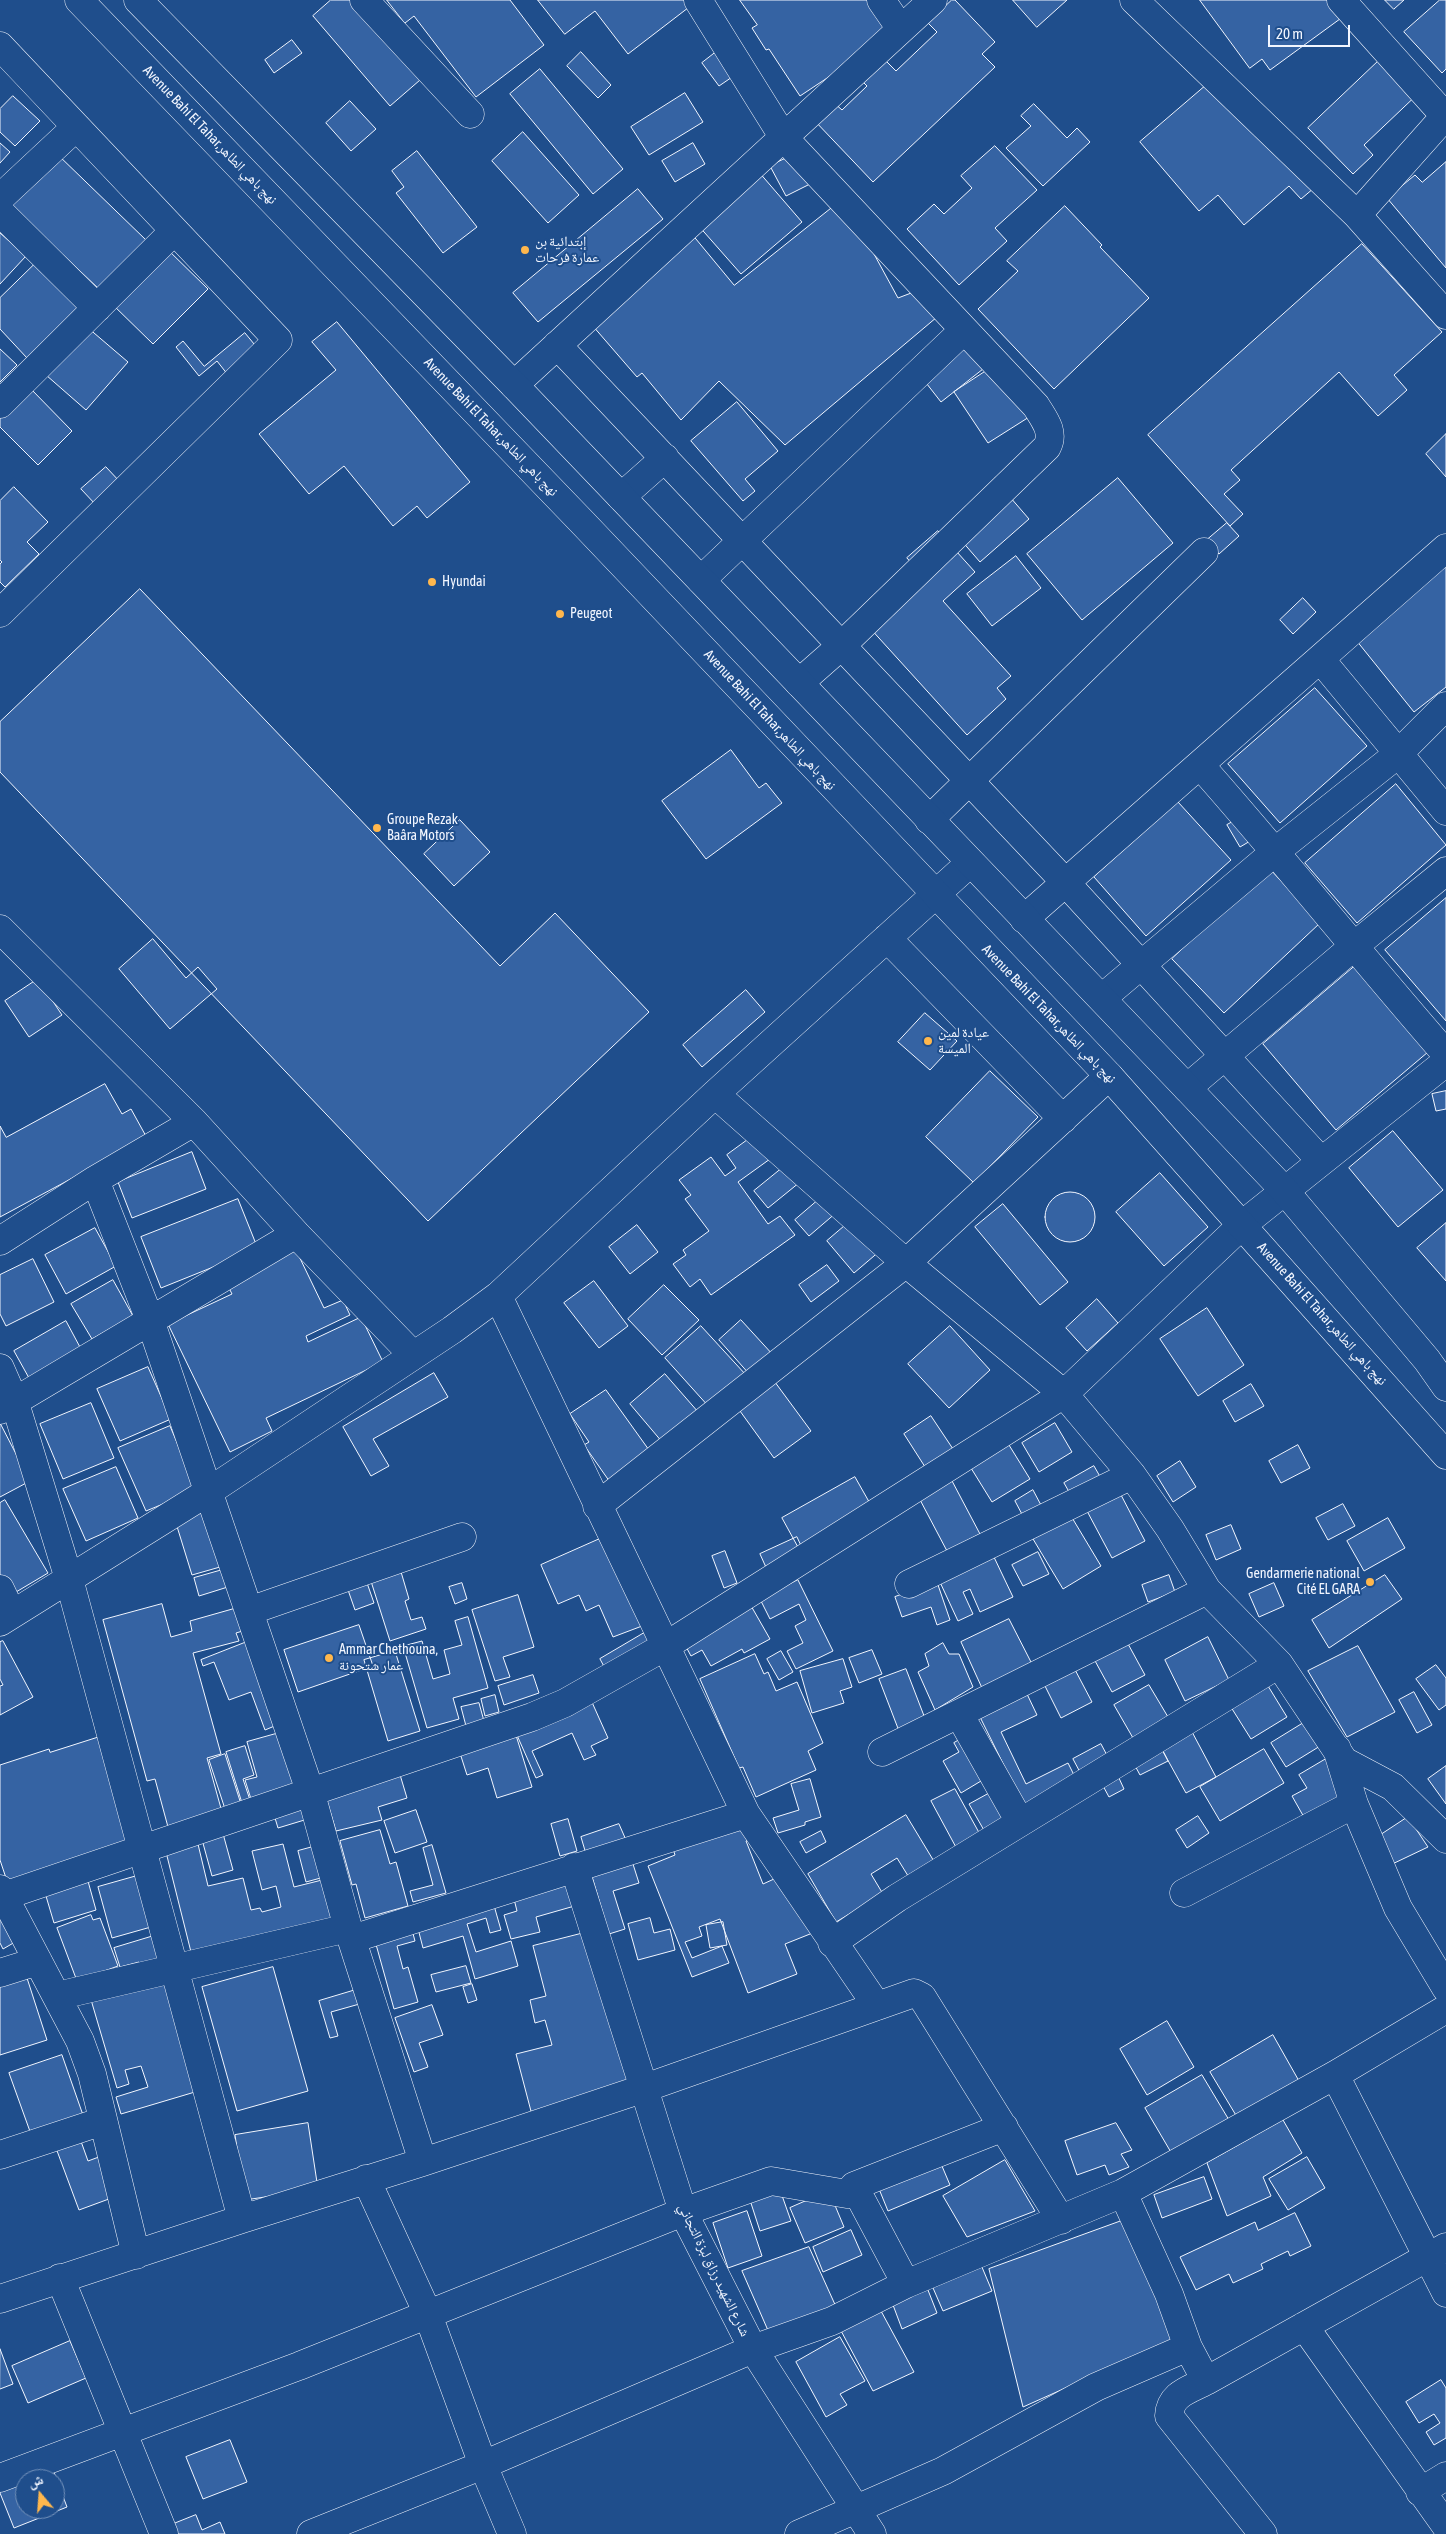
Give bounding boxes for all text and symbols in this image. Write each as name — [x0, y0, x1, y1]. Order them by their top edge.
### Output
scale bar — [1271, 15, 1354, 47]
text: 20 m — [1276, 25, 1303, 42]
street label: Avenue Bahi El Tahar,نهج باهي الطاهر — [139, 62, 281, 208]
place label: إبتدائية بن عمارة فرحات — [535, 234, 599, 266]
marker: إبتدائية بن عمارة فرحات — [519, 244, 531, 256]
street label: Avenue Bahi El Tahar,نهج باهي الطاهر — [420, 354, 562, 500]
place label: Hyundai — [442, 574, 486, 590]
marker: Hyundai — [426, 576, 438, 588]
place label: Peugeot — [570, 606, 612, 622]
marker: Peugeot — [554, 608, 566, 620]
street label: Avenue Bahi El Tahar,نهج باهي الطاهر — [700, 646, 840, 794]
place label: Groupe Rezak Baâra Motors — [387, 812, 458, 844]
marker: Groupe Rezak Baâra Motors — [371, 822, 383, 834]
street label: Avenue Bahi El Tahar,نهج باهي الطاهر — [978, 941, 1120, 1087]
place label: عيادة لمين الميسة — [938, 1025, 989, 1058]
marker: عيادة لمين الميسة — [922, 1035, 934, 1047]
street label: Avenue Bahi El Tahar,نهج باهي الطاهر — [1253, 1239, 1391, 1389]
place label: Gendarmerie national Cité EL GARA — [1246, 1566, 1360, 1598]
marker: Gendarmerie national Cité EL GARA — [1364, 1576, 1376, 1588]
place label: Ammar Chethouna, عمار شتحونة — [339, 1642, 438, 1674]
marker: Ammar Chethouna, عمار شتحونة — [323, 1652, 335, 1664]
street label: شارع الشهيد رزاق لبزة التجاني — [674, 2201, 754, 2339]
north arrow — [15, 2469, 65, 2519]
text: ش — [26, 2471, 45, 2491]

